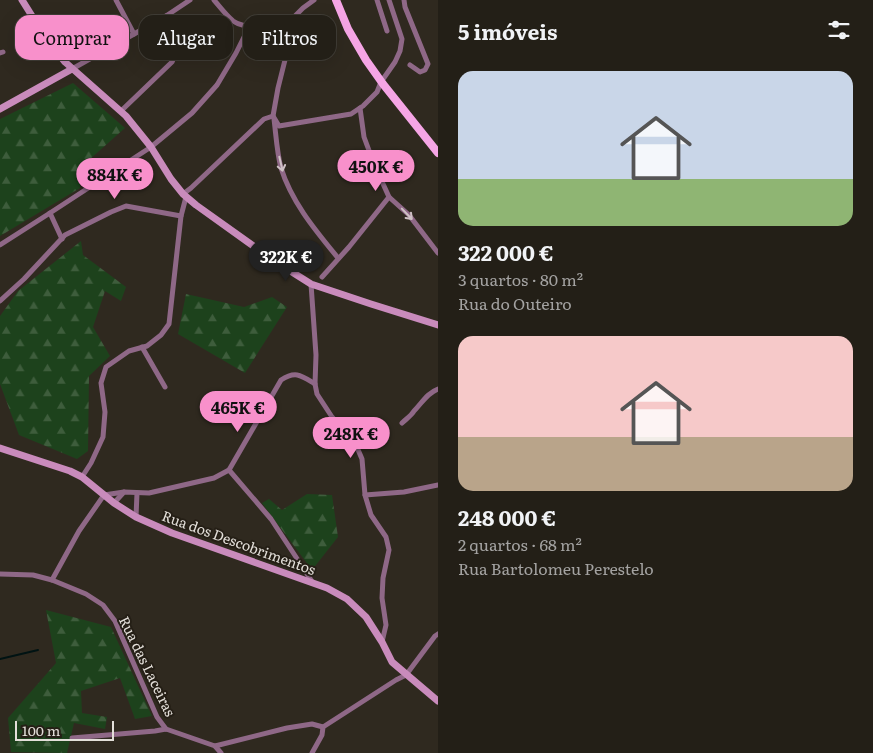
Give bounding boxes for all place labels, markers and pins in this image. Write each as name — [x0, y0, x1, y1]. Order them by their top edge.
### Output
pin: 450K € — [335, 150, 417, 192]
pin: 884K € — [74, 158, 156, 200]
pin: 322K € — [245, 240, 327, 282]
pin: 465K € — [197, 390, 279, 433]
pin: 248K € — [310, 416, 392, 459]

